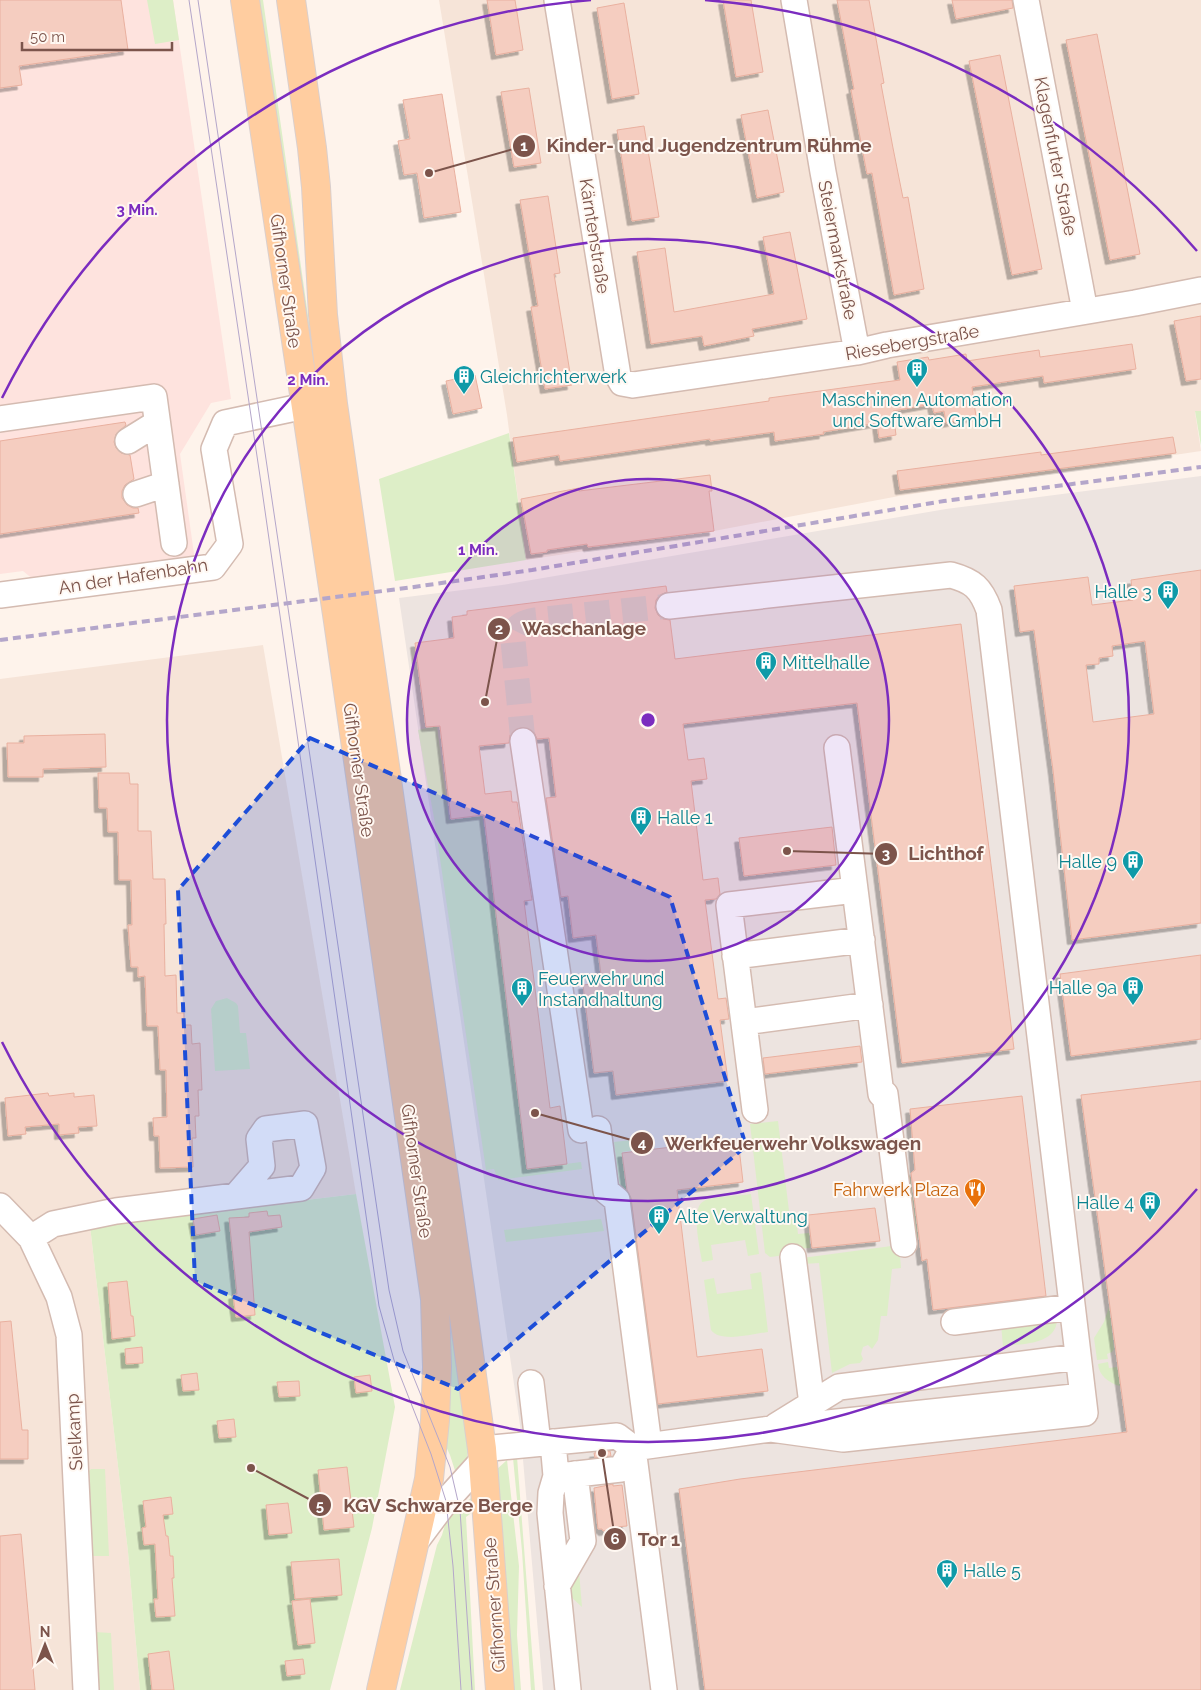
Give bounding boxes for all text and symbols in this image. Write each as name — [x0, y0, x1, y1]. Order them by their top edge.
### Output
scale bar — [22, 20, 172, 52]
text: 50 m — [30, 28, 65, 46]
street label: Klagenfurter Straße — [1030, 75, 1082, 238]
callout: Kinder- und Jugendzentrum Rühme — [511, 129, 882, 163]
text: Kinder- und Jugendzentrum Rühme — [546, 134, 872, 156]
text: 1 — [520, 137, 528, 155]
street label: Kärntenstraße — [576, 177, 615, 296]
street label: Steiermarkstraße — [814, 179, 862, 322]
text: 3 Min. — [116, 201, 158, 219]
street label: Gifhorner Straße — [266, 213, 306, 350]
street label: Riesebergstraße — [843, 320, 981, 364]
building icon: Maschinen Automation und Software GmbH — [905, 357, 929, 388]
building icon: Gleichrichterwerk — [452, 364, 476, 395]
place label: Gleichrichterwerk — [480, 366, 627, 387]
text: 2 Min. — [287, 371, 329, 389]
place label: Maschinen Automation und Software GmbH — [822, 389, 1012, 431]
text: 1 Min. — [458, 541, 498, 559]
street label: An der Hafenbahn — [57, 554, 209, 598]
building icon: Halle 3 — [1156, 579, 1180, 610]
place label: Halle 3 — [1094, 581, 1152, 602]
callout: Waschanlage — [487, 612, 656, 646]
text: Waschanlage — [522, 617, 646, 639]
text: 2 — [495, 620, 503, 638]
building icon: Mittelhalle — [754, 650, 778, 681]
place label: Mittelhalle — [782, 652, 870, 673]
street label: Gifhorner Straße — [339, 702, 379, 839]
centre of rings — [639, 711, 657, 729]
building icon: Halle 1 — [629, 805, 653, 836]
place label: Halle 1 — [657, 807, 713, 828]
callout: Lichthof — [873, 837, 994, 871]
text: Lichthof — [908, 842, 985, 864]
text: 3 — [882, 845, 890, 863]
building icon: Halle 9 — [1121, 849, 1145, 880]
place label: Halle 9 — [1059, 851, 1117, 872]
place label: Feuerwehr und Instandhaltung — [538, 968, 664, 1010]
building icon: Halle 9a — [1121, 975, 1145, 1006]
building icon: Feuerwehr und Instandhaltung — [510, 976, 534, 1007]
place label: Halle 9a — [1049, 977, 1117, 998]
street label: Gifhorner Straße — [397, 1103, 437, 1240]
callout: Werkfeuerwehr Volkswagen — [629, 1126, 932, 1160]
text: Werkfeuerwehr Volkswagen — [665, 1132, 921, 1154]
text: 4 — [638, 1134, 647, 1152]
restaurant icon: Fahrwerk Plaza — [963, 1177, 987, 1208]
place label: Fahrwerk Plaza — [833, 1179, 959, 1200]
building icon: Halle 4 — [1138, 1190, 1162, 1221]
place label: Halle 4 — [1076, 1192, 1134, 1213]
building icon: Alte Verwaltung — [647, 1204, 671, 1235]
place label: Alte Verwaltung — [675, 1206, 808, 1227]
street label: Sielkamp — [61, 1393, 87, 1471]
callout: KGV Schwarze Berge — [308, 1488, 543, 1522]
text: KGV Schwarze Berge — [343, 1494, 533, 1516]
text: 5 — [316, 1497, 324, 1515]
callout: Tor 1 — [602, 1522, 690, 1556]
text: Tor 1 — [638, 1528, 680, 1550]
text: 6 — [610, 1530, 620, 1548]
street label: Gifhorner Straße — [479, 1536, 509, 1673]
building icon: Halle 5 — [935, 1558, 959, 1589]
place label: Halle 5 — [963, 1560, 1021, 1581]
north arrow — [20, 1620, 70, 1670]
text: N — [40, 1624, 50, 1640]

